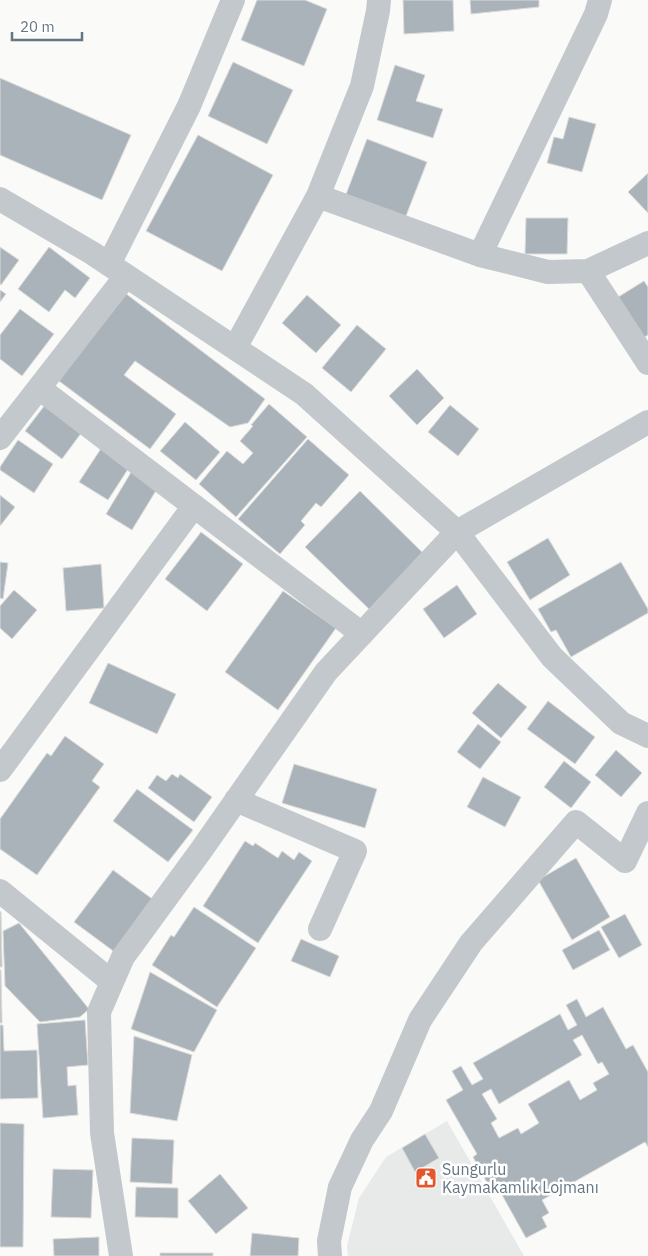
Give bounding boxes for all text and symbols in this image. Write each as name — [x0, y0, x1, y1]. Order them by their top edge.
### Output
scale bar — [12, 10, 82, 42]
text: 20 m — [20, 17, 55, 36]
place label: Sungurlu Kaymakamlık Lojmanı — [442, 1159, 599, 1197]
public building icon: Sungurlu Kaymakamlık Lojmanı — [414, 1166, 438, 1190]

